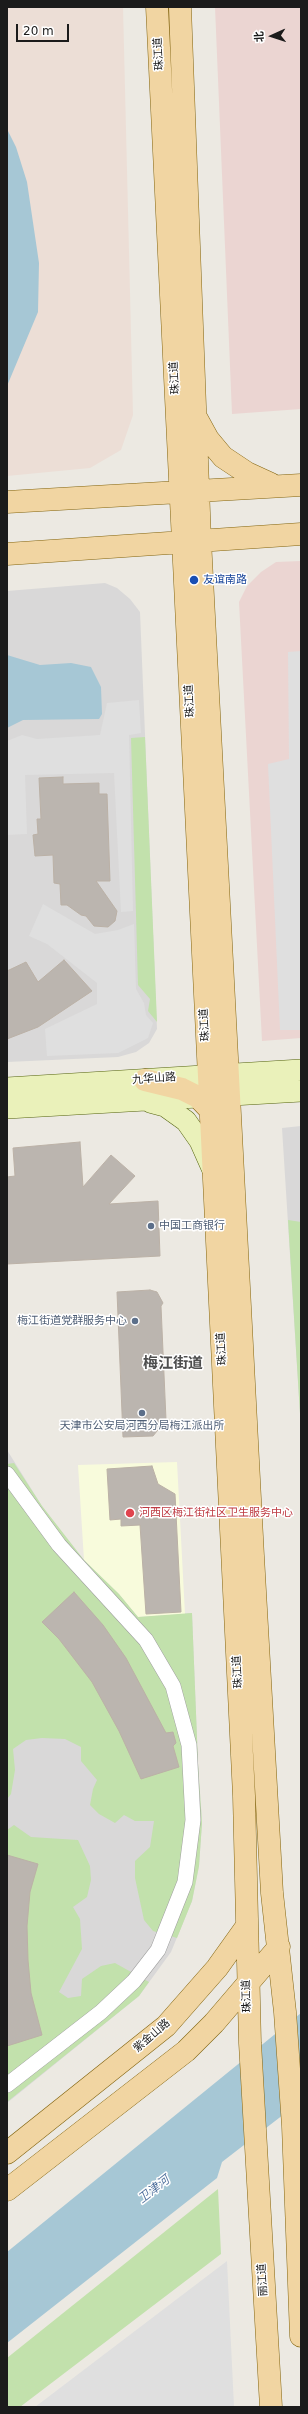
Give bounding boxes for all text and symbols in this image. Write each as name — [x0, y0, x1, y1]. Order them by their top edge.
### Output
scale bar — [18, 16, 71, 42]
north arrow — [252, 16, 292, 56]
text: 20 m — [23, 24, 54, 38]
text: 北 — [253, 31, 266, 42]
street label: 珠江道 — [152, 37, 166, 71]
street label: 珠江道 — [168, 361, 182, 395]
place label: 友谊南路 — [203, 573, 247, 587]
marker: 友谊南路 — [188, 574, 200, 586]
street label: 珠江道 — [183, 684, 197, 718]
street label: 珠江道 — [198, 1008, 212, 1042]
street label: 九华山路 — [132, 1071, 176, 1087]
place label: 中国工商银行 — [159, 1219, 225, 1233]
marker: 中国工商银行 — [146, 1221, 156, 1231]
place label: 梅江街道党群服务中心 — [17, 1314, 127, 1328]
marker: 梅江街道党群服务中心 — [130, 1316, 140, 1326]
street label: 珠江道 — [215, 1332, 229, 1366]
district label: 梅江街道 — [143, 1355, 203, 1373]
marker: 天津市公安局河西分局梅江派出所 — [137, 1408, 147, 1418]
place label: 天津市公安局河西分局梅江派出所 — [60, 1419, 224, 1433]
place label: 河西区梅江街社区卫生服务中心 — [139, 1506, 293, 1520]
marker: 河西区梅江街社区卫生服务中心 — [124, 1507, 136, 1519]
street label: 珠江道 — [231, 1655, 245, 1689]
street label: 珠江道 — [240, 1979, 254, 2013]
street label: 紫金山路 — [131, 2017, 173, 2055]
water label: 卫津河 — [135, 2173, 173, 2207]
street label: 丽江道 — [256, 2263, 270, 2297]

